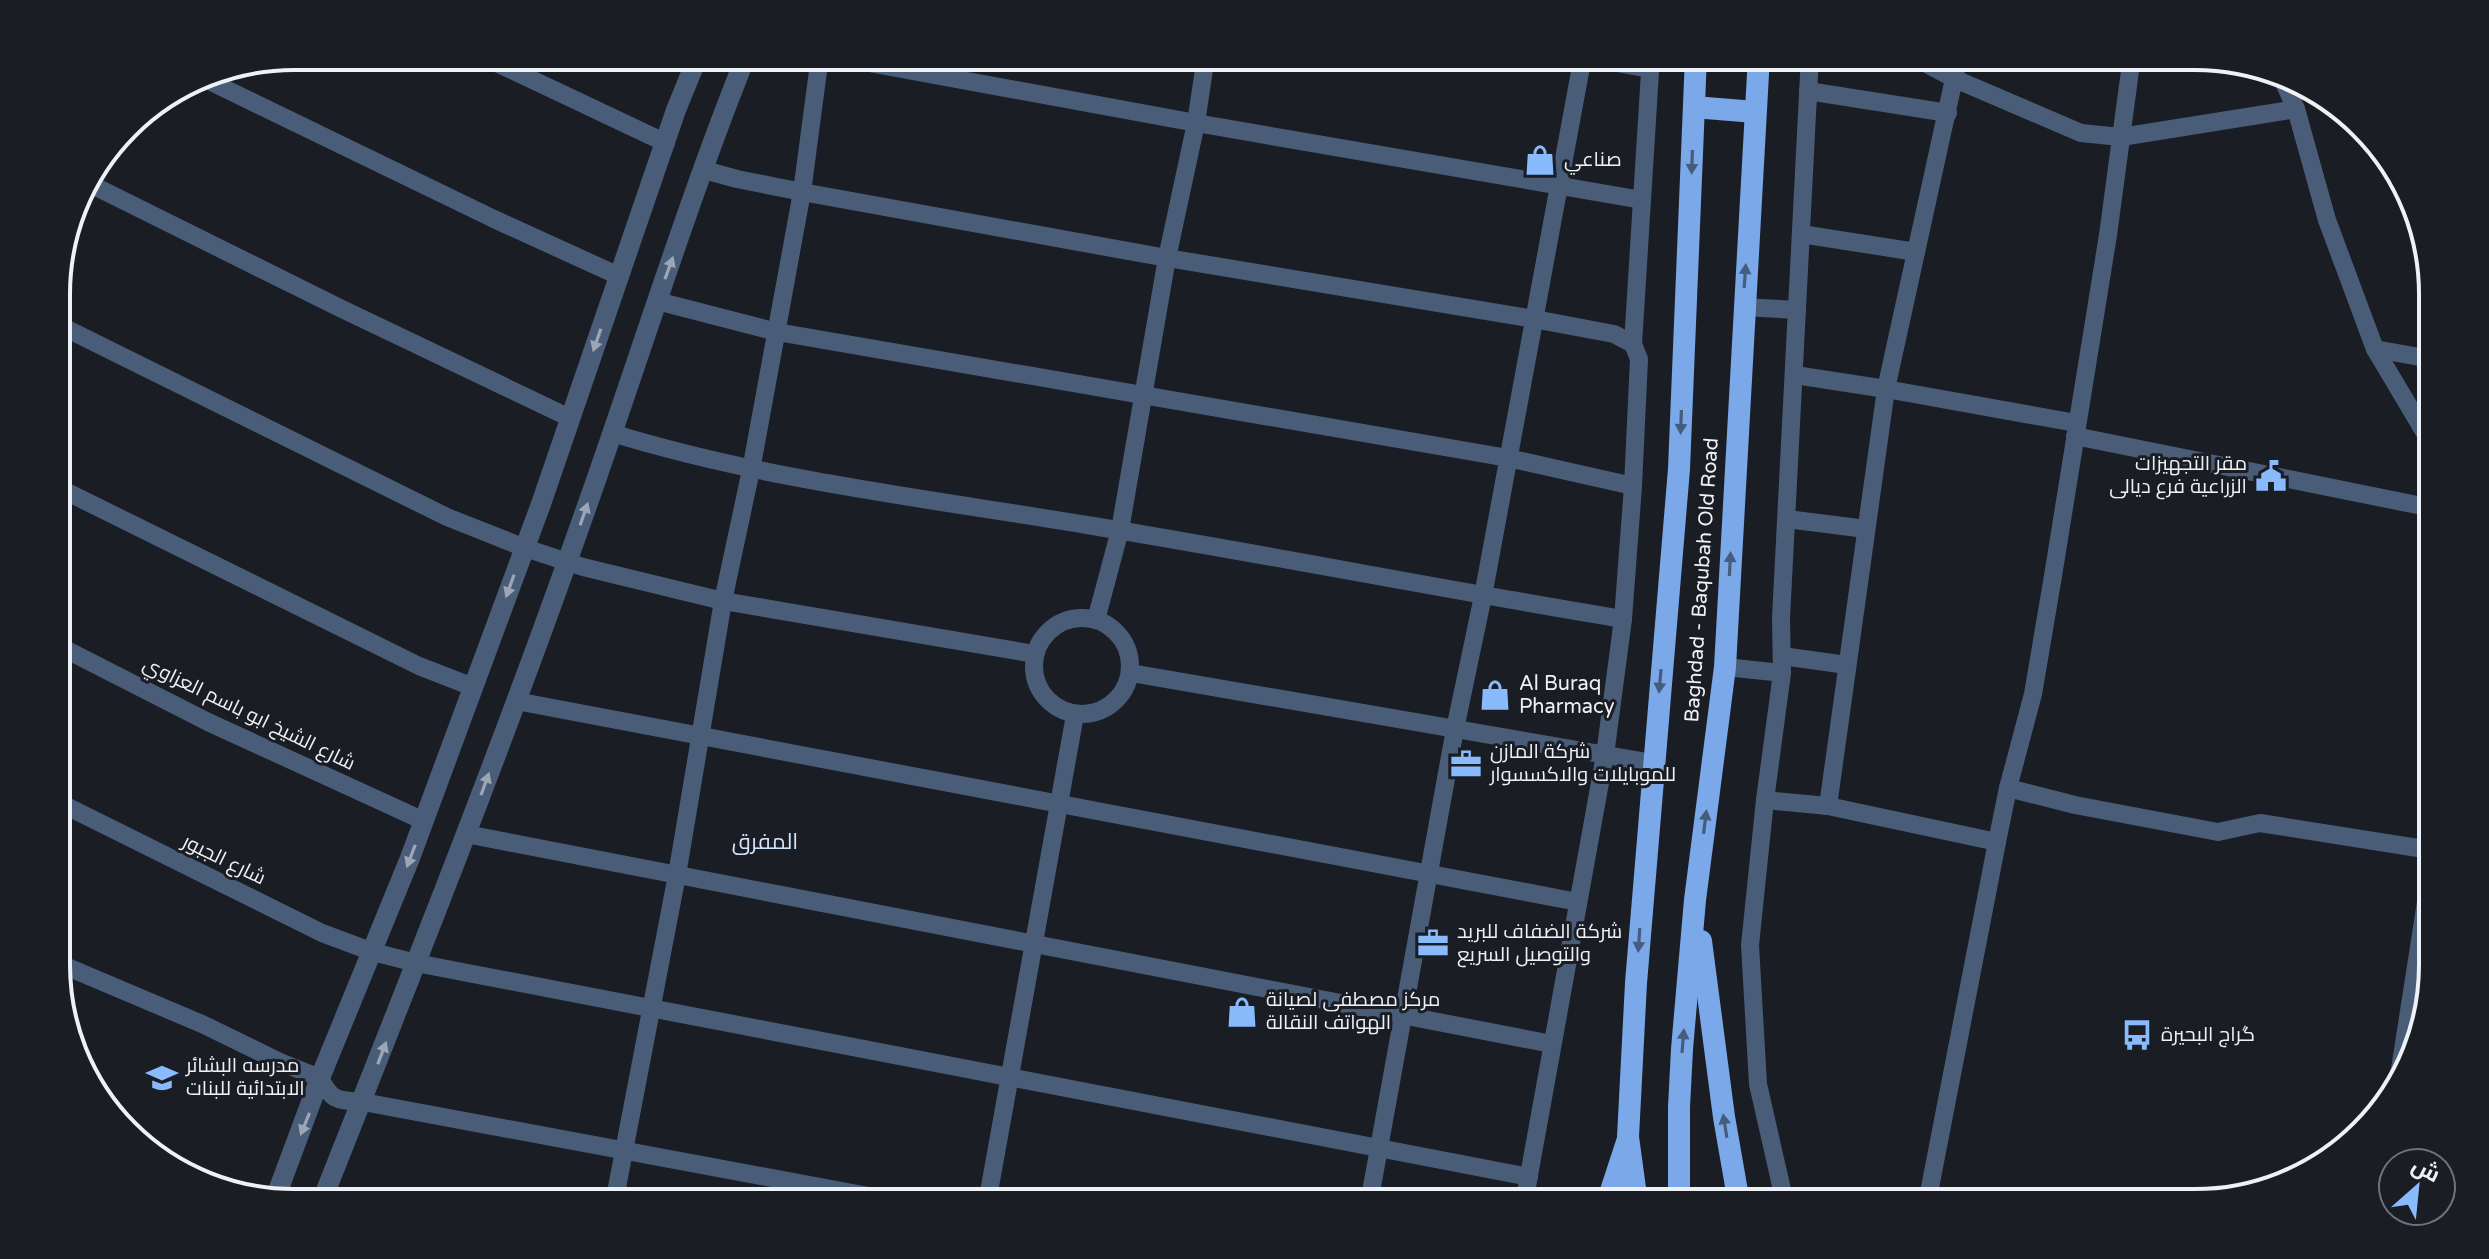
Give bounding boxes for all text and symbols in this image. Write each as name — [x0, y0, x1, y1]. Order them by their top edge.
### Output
shop icon: صناعي — [1523, 143, 1557, 177]
place label: صناعي — [1564, 148, 1622, 175]
one-way arrow — [1685, 150, 1698, 175]
one-way arrow — [664, 256, 676, 280]
one-way arrow — [1739, 263, 1752, 288]
one-way arrow — [590, 329, 602, 353]
one-way arrow — [1674, 410, 1687, 435]
street label: Baghdad - Baqubah Old Road — [1680, 437, 1724, 723]
place label: مقر التجهيزات الزراعية فرع ديالى — [2109, 452, 2247, 500]
public building icon: مقر التجهيزات الزراعية فرع ديالى — [2254, 459, 2288, 493]
one-way arrow — [579, 501, 591, 525]
one-way arrow — [1723, 551, 1736, 576]
one-way arrow — [504, 574, 516, 598]
street label: شارع الشيخ ابو باسم العزاوي — [138, 652, 359, 779]
one-way arrow — [1653, 669, 1666, 694]
place label: Al Buraq Pharmacy — [1519, 672, 1615, 719]
shop icon: Al Buraq Pharmacy — [1478, 678, 1512, 712]
place label: شركة المازن للموبايلات والاكسسوار — [1489, 740, 1676, 787]
office icon: شركة المازن للموبايلات والاكسسوار — [1449, 747, 1483, 781]
one-way arrow — [479, 772, 492, 796]
one-way arrow — [1699, 810, 1712, 835]
street label: شارع الجبور — [177, 829, 270, 891]
district label: المفرق — [732, 829, 798, 855]
one-way arrow — [404, 844, 417, 868]
place label: شركة الضفاف للبريد والتوصيل السريع — [1457, 920, 1622, 968]
office icon: شركة الضفاف للبريد والتوصيل السريع — [1416, 926, 1450, 960]
one-way arrow — [1632, 928, 1645, 953]
place label: مركز مصطفى لصيانة الهواتف النقالة — [1266, 988, 1440, 1035]
shop icon: مركز مصطفى لصيانة الهواتف النقالة — [1225, 995, 1259, 1029]
bus stop icon: گراج البحيرة — [2120, 1018, 2154, 1052]
place label: گراج البحيرة — [2161, 1023, 2255, 1048]
one-way arrow — [1677, 1028, 1690, 1053]
one-way arrow — [376, 1041, 389, 1065]
place label: مدرسه البشائر الابتدائية للبنات — [185, 1054, 305, 1101]
school or university icon: مدرسه البشائر الابتدائية للبنات — [145, 1061, 179, 1095]
one-way arrow — [298, 1112, 311, 1136]
one-way arrow — [1719, 1113, 1731, 1138]
north arrow — [2377, 1147, 2457, 1227]
text: ش — [2407, 1152, 2444, 1188]

